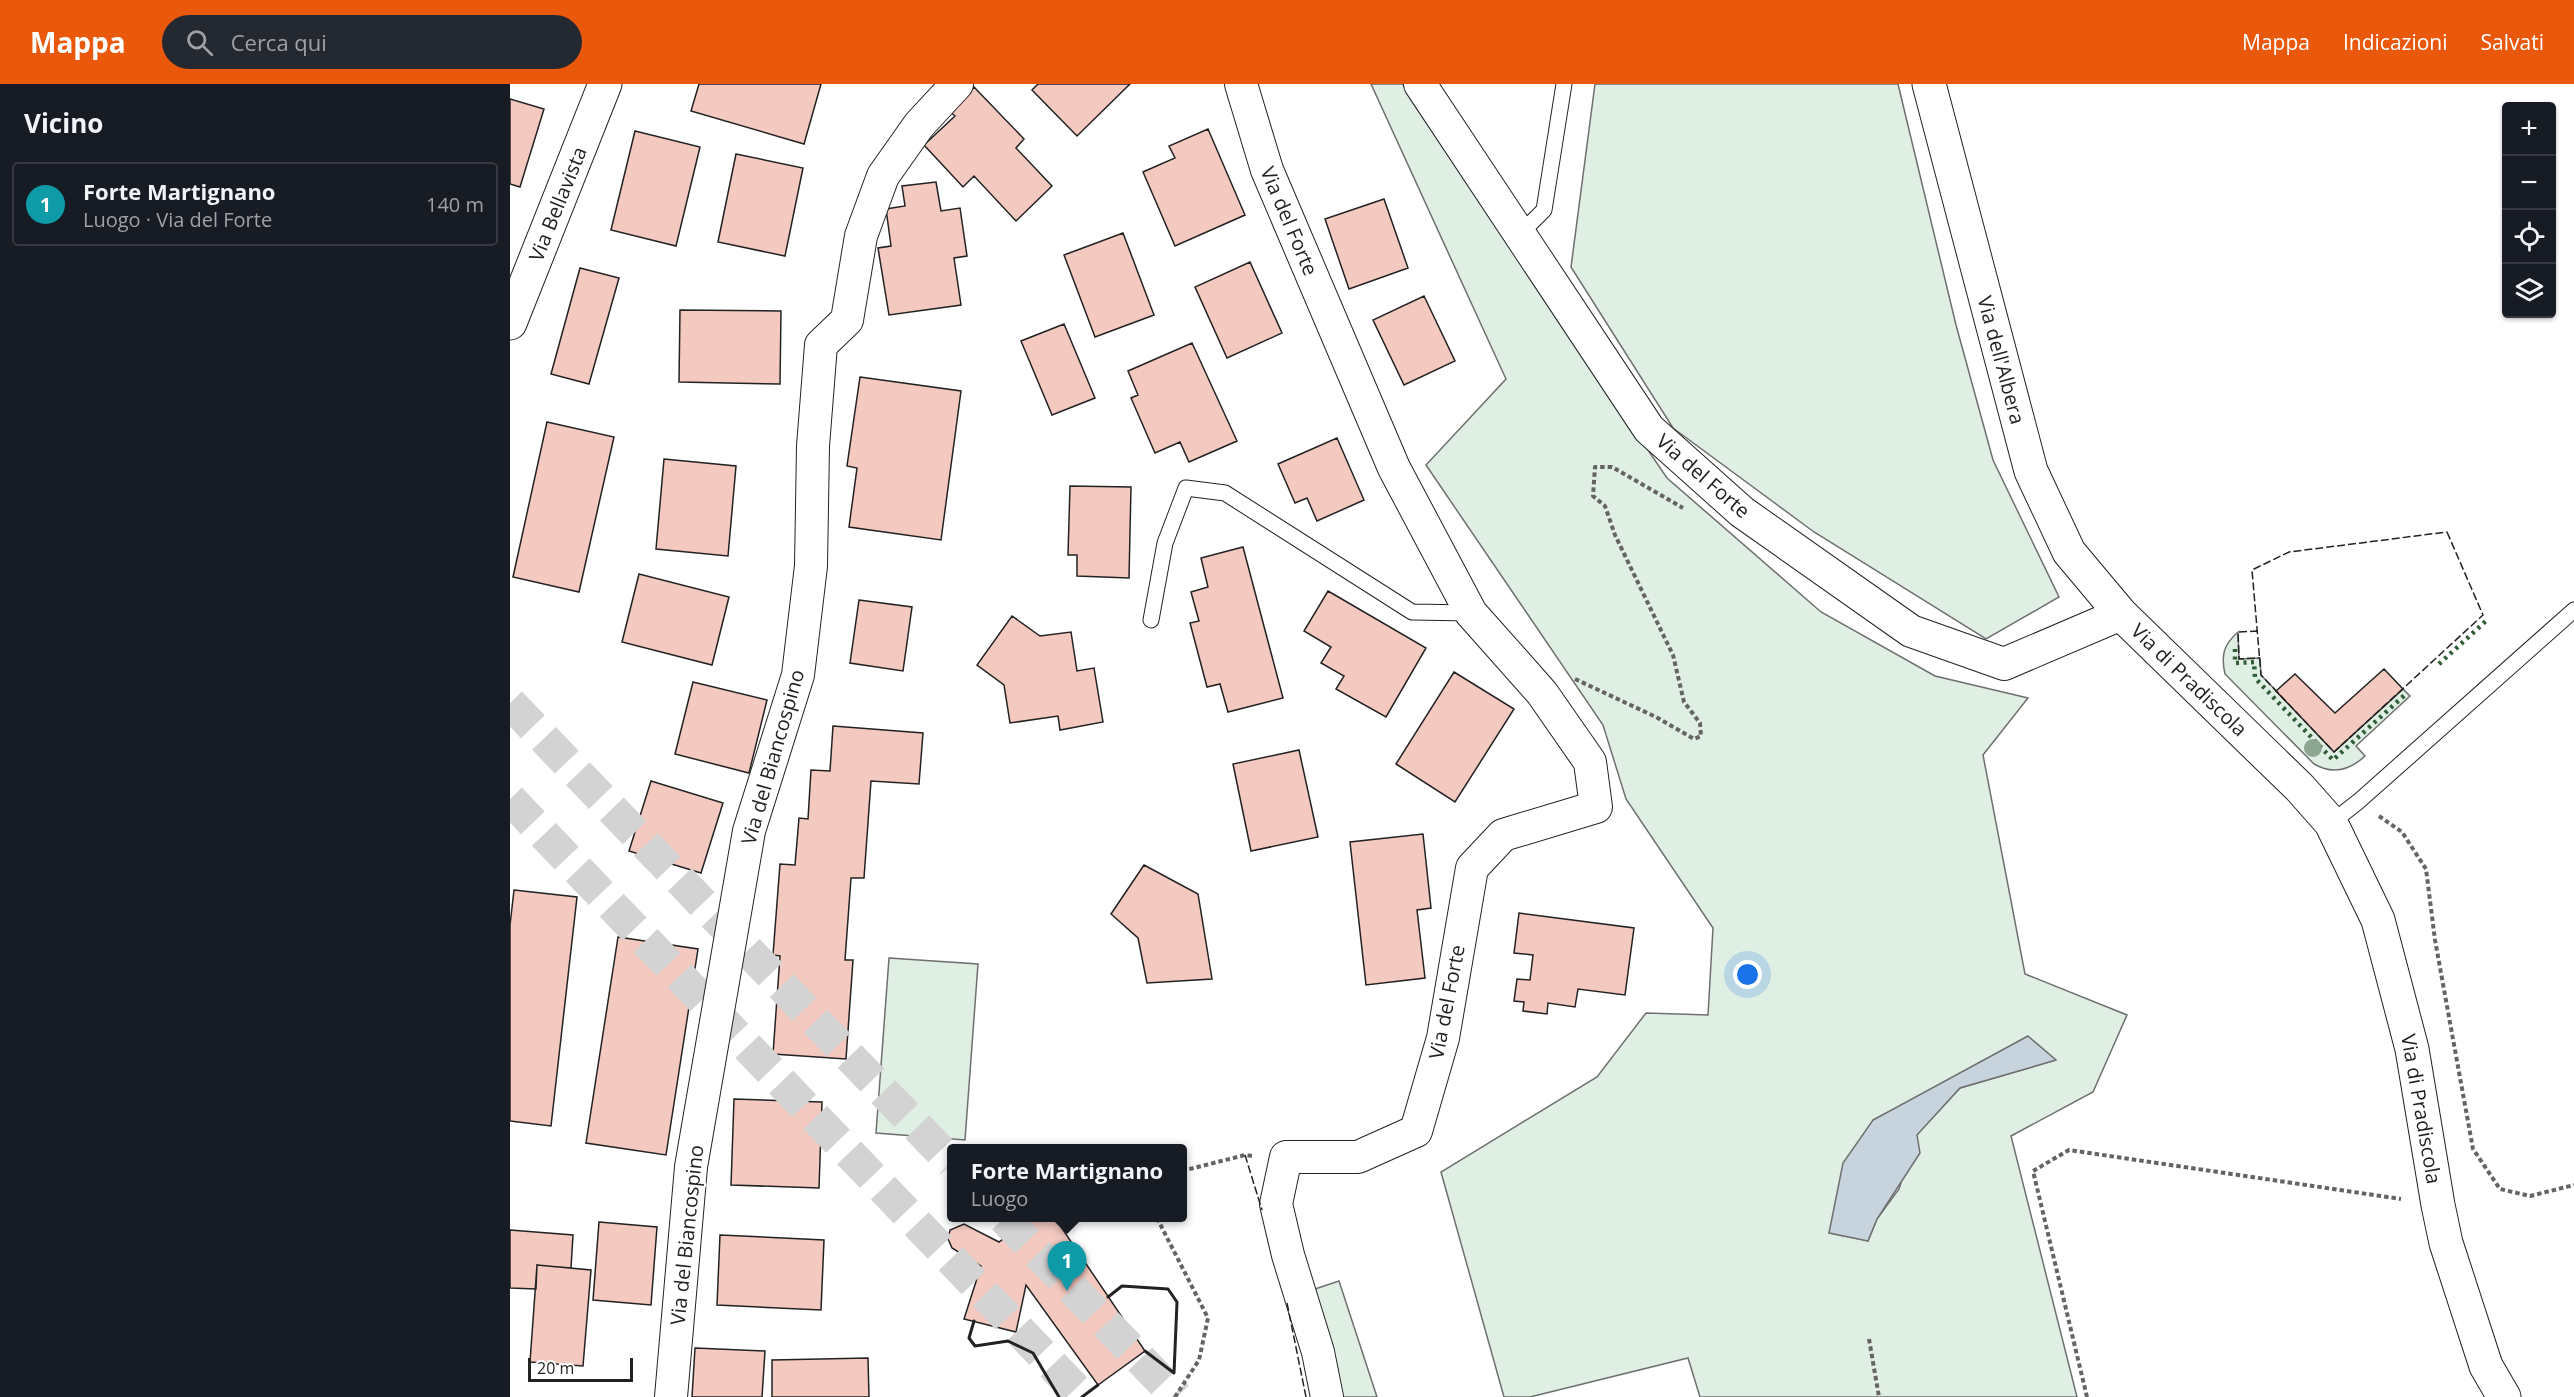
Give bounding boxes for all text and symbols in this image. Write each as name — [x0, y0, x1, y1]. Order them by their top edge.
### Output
search box — [162, 15, 582, 69]
text: Mappa — [30, 23, 126, 61]
icon: search — [183, 26, 216, 59]
text: Cerca qui — [231, 27, 327, 57]
text: Mappa — [2242, 28, 2310, 56]
text: Indicazioni — [2343, 28, 2448, 56]
text: Salvati — [2481, 28, 2544, 56]
map controls — [2502, 102, 2556, 318]
button: + — [2502, 102, 2556, 156]
text: Vicino — [24, 105, 103, 141]
street label: Via Bellavista — [522, 142, 593, 265]
button: − — [2502, 156, 2556, 210]
street label: Via del Forte — [1254, 162, 1325, 279]
text: Forte Martignano — [83, 176, 276, 206]
text: 1 — [40, 191, 51, 218]
text: 140 m — [426, 191, 484, 218]
text: Luogo · Via del Forte — [83, 206, 272, 233]
button: locate — [2502, 210, 2556, 264]
button: layers — [2502, 264, 2556, 318]
street label: Via dell'Albera — [1971, 293, 2032, 427]
street label: Via del Forte — [1651, 427, 1756, 524]
street label: Via di Pradiscola — [2125, 617, 2253, 742]
street label: Via del Biancospino — [735, 666, 810, 848]
street label: Via del Forte — [1422, 942, 1471, 1061]
your location — [1733, 960, 1762, 989]
street label: Via di Pradiscola — [2395, 1032, 2448, 1186]
street label: Via del Biancospino — [664, 1143, 709, 1326]
popup — [947, 1144, 1187, 1222]
text: Forte Martignano — [971, 1155, 1163, 1185]
text: Luogo — [971, 1185, 1028, 1212]
pin: 1 — [1048, 1242, 1086, 1291]
scale bar — [528, 1355, 633, 1382]
text: 20 m — [537, 1357, 574, 1379]

